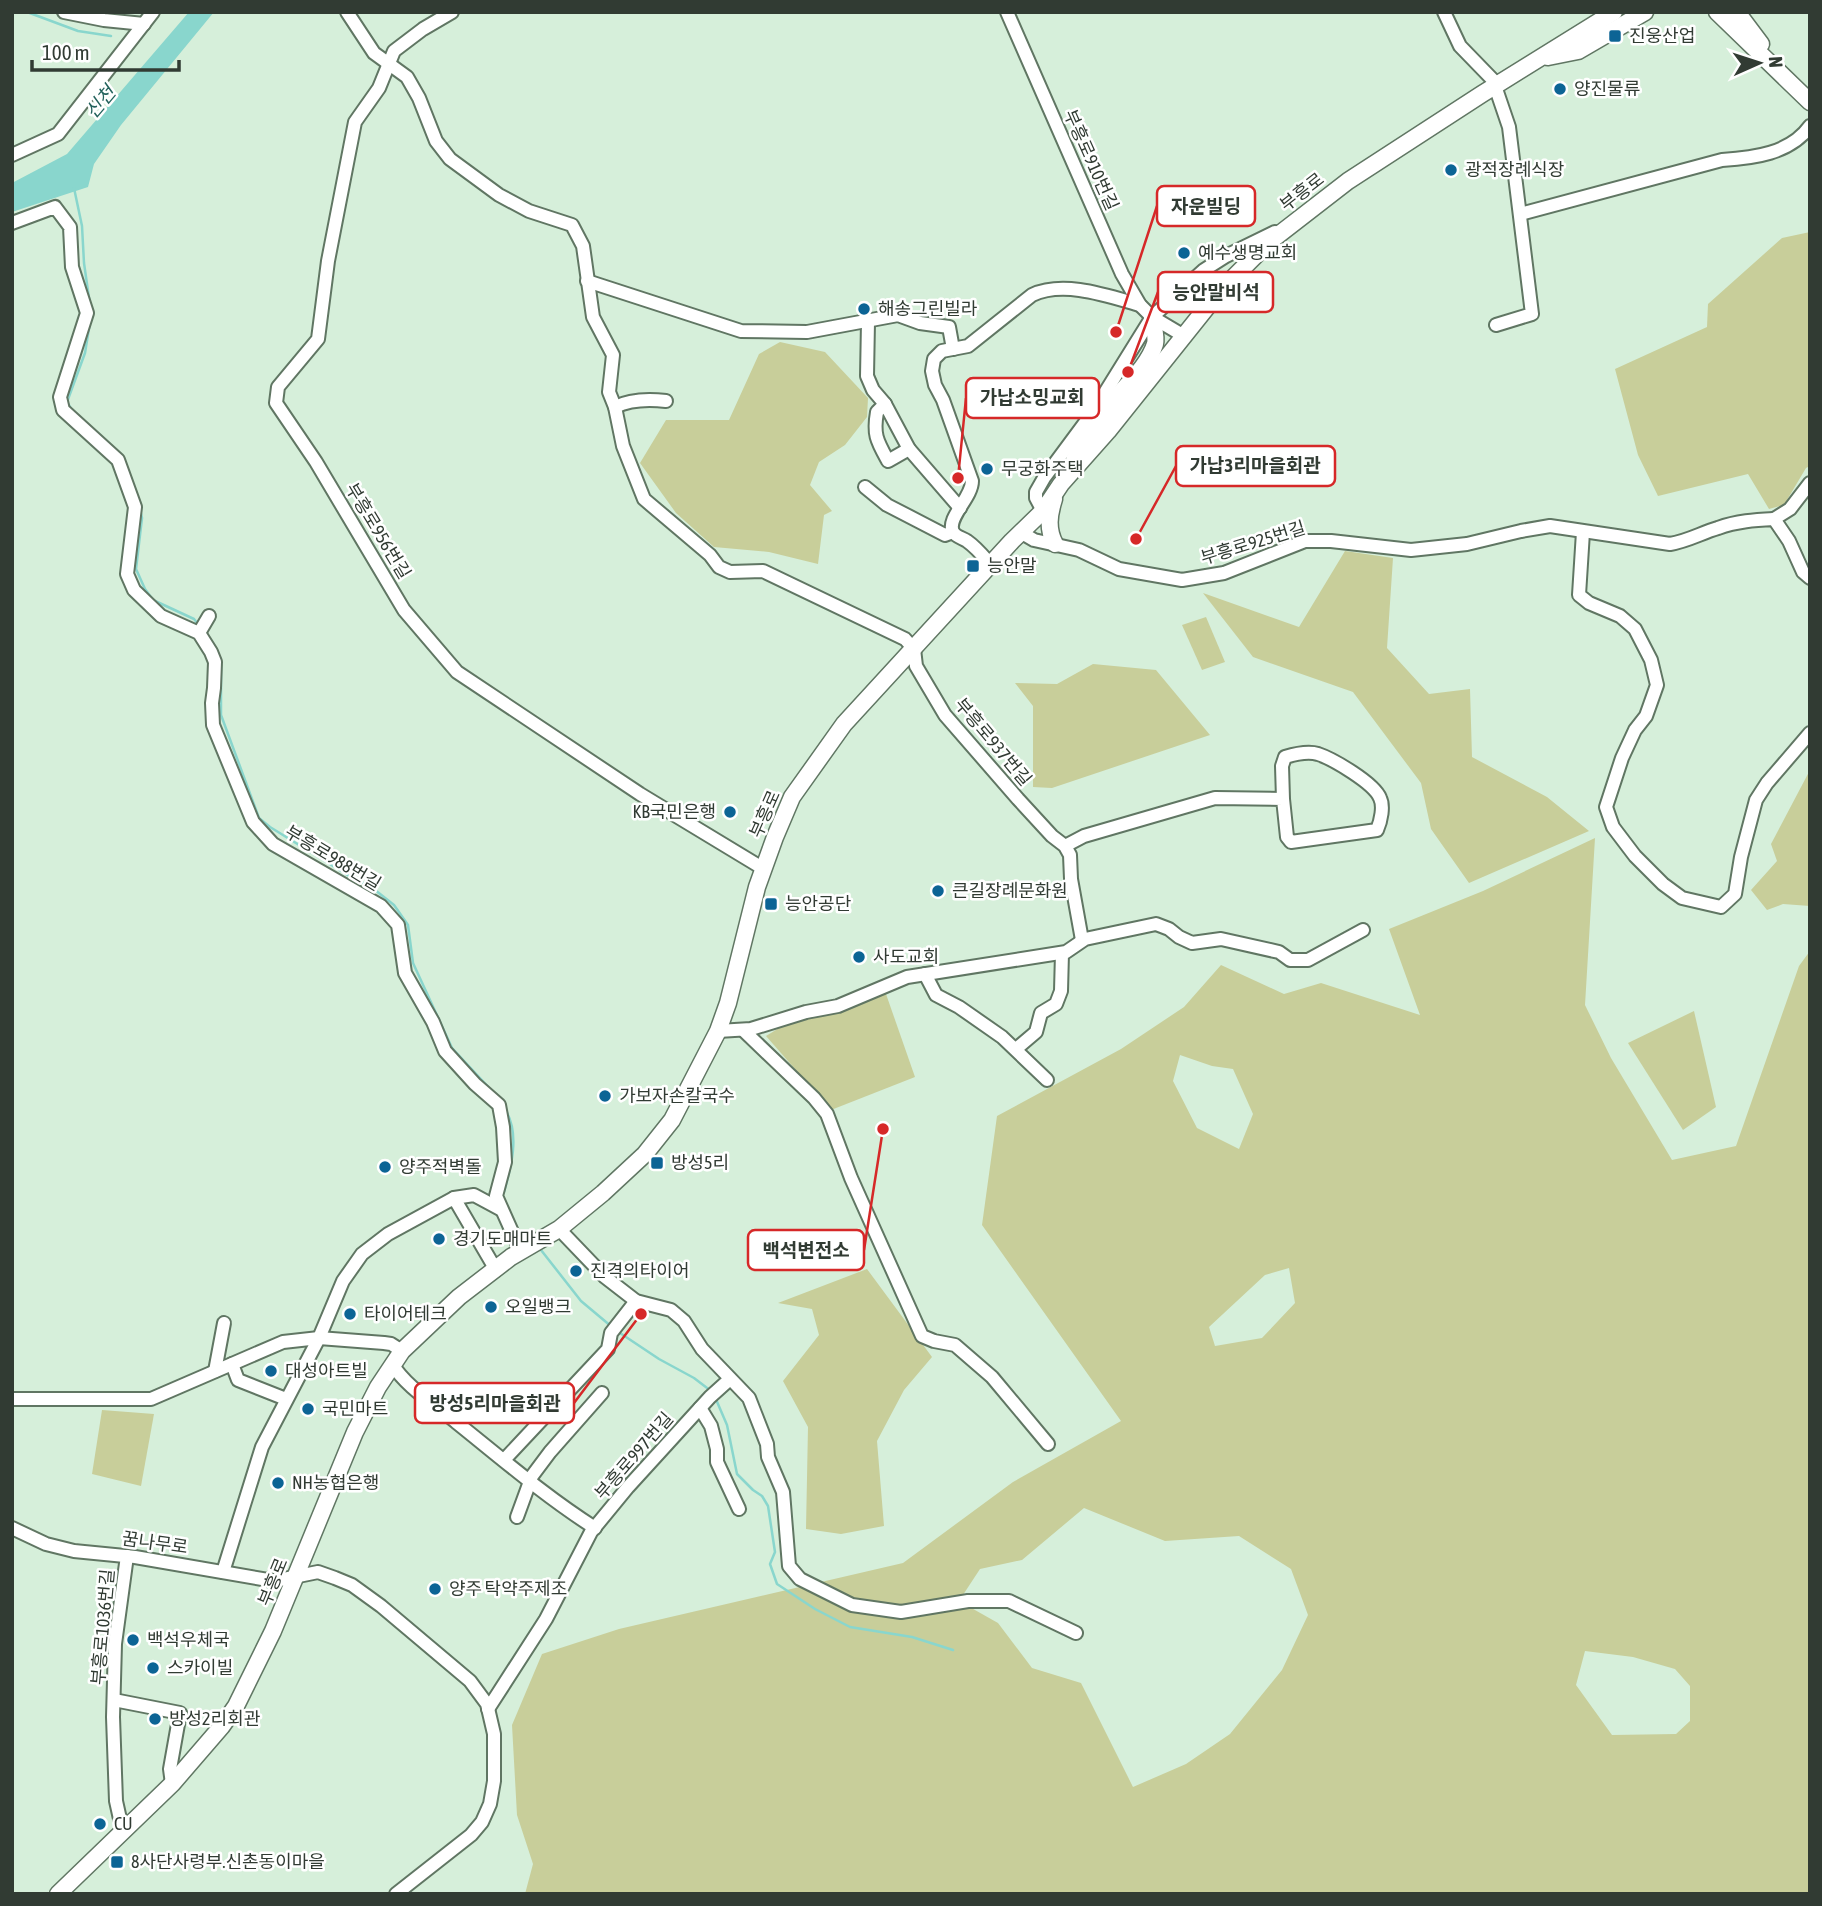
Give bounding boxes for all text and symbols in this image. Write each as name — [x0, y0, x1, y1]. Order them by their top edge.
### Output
place label: 진웅산업 — [1629, 25, 1695, 46]
scale bar — [32, 28, 178, 72]
marker: 진웅산업 — [1607, 28, 1623, 44]
north arrow — [1724, 28, 1794, 98]
text: 100 m — [42, 40, 90, 64]
text: N — [1765, 56, 1787, 68]
place label: 양진물류 — [1574, 78, 1640, 99]
water label: 신천 — [80, 80, 121, 122]
marker: 양진물류 — [1552, 81, 1568, 97]
street label: 부흥로910번길 — [1060, 106, 1123, 213]
place label: 광적장례식장 — [1465, 159, 1564, 180]
marker: 광적장례식장 — [1443, 162, 1459, 178]
street label: 부흥로 — [1276, 168, 1328, 215]
callout: 자운빌딩 — [1157, 186, 1255, 226]
text: 자운빌딩 — [1171, 195, 1241, 217]
place label: 예수생명교회 — [1198, 242, 1297, 263]
marker: 예수생명교회 — [1176, 245, 1192, 261]
callout: 능안말비석 — [1158, 272, 1273, 312]
text: 능안말비석 — [1172, 281, 1260, 303]
place label: 해송그린빌라 — [878, 298, 978, 319]
marker: 해송그린빌라 — [856, 301, 872, 317]
callout: 가납소밍교회 — [966, 378, 1099, 418]
text: 가납소밍교회 — [980, 386, 1084, 408]
callout: 가납3리마을회관 — [1176, 446, 1335, 486]
text: 가납3리마을회관 — [1189, 454, 1321, 476]
place label: 무궁화주택 — [1001, 458, 1084, 479]
marker: 무궁화주택 — [979, 461, 995, 477]
street label: 부흥로956번길 — [342, 479, 415, 583]
street label: 부흥로925번길 — [1198, 517, 1308, 568]
place label: 능안말 — [987, 555, 1037, 576]
marker: 능안말 — [965, 558, 981, 574]
street label: 부흥로937번길 — [951, 693, 1036, 790]
street label: 부흥로 — [745, 787, 784, 841]
place label: KB국민은행 — [632, 801, 716, 822]
marker: KB국민은행 — [722, 804, 738, 820]
street label: 부흥로988번길 — [281, 821, 385, 894]
place label: 큰길장례문화원 — [952, 880, 1068, 901]
marker: 큰길장례문화원 — [930, 883, 946, 899]
place label: 능안공단 — [785, 893, 851, 914]
marker: 능안공단 — [763, 896, 779, 912]
place label: 사도교회 — [873, 946, 939, 967]
marker: 사도교회 — [851, 949, 867, 965]
place label: 가보자손칼국수 — [619, 1085, 735, 1106]
marker: 가보자손칼국수 — [597, 1088, 613, 1104]
place label: 방성5리 — [671, 1152, 729, 1173]
marker: 방성5리 — [649, 1155, 665, 1171]
place label: 양주적벽돌 — [399, 1156, 482, 1177]
marker: 양주적벽돌 — [377, 1159, 393, 1175]
place label: 경기도매마트 — [453, 1228, 552, 1249]
callout: 백석변전소 — [748, 1230, 864, 1270]
marker: 경기도매마트 — [431, 1231, 447, 1247]
text: 백석변전소 — [762, 1239, 850, 1261]
place label: 진격의타이어 — [590, 1260, 689, 1281]
marker: 진격의타이어 — [568, 1263, 584, 1279]
place label: 오일뱅크 — [505, 1296, 571, 1317]
marker: 오일뱅크 — [483, 1299, 499, 1315]
place label: 타이어테크 — [364, 1303, 447, 1324]
marker: 타이어테크 — [342, 1306, 358, 1322]
place label: 대성아트빌 — [285, 1360, 368, 1381]
marker: 대성아트빌 — [263, 1363, 279, 1379]
callout: 방성5리마을회관 — [415, 1383, 574, 1423]
text: 방성5리마을회관 — [429, 1392, 561, 1414]
place label: 국민마트 — [322, 1398, 388, 1419]
marker: 국민마트 — [300, 1401, 316, 1417]
street label: 부흥로997번길 — [590, 1408, 677, 1503]
place label: NH농협은행 — [292, 1472, 379, 1493]
marker: NH농협은행 — [270, 1475, 286, 1491]
street label: 꿈나무로 — [121, 1527, 189, 1558]
street label: 부흥로 — [253, 1555, 292, 1609]
street label: 부흥로1036번길 — [87, 1568, 118, 1686]
place label: 양주 탁약주제조 — [449, 1578, 567, 1599]
marker: 양주 탁약주제조 — [427, 1581, 443, 1597]
place label: 백석우체국 — [147, 1629, 230, 1650]
marker: 백석우체국 — [125, 1632, 141, 1648]
place label: 스카이빌 — [167, 1657, 233, 1678]
marker: 스카이빌 — [145, 1660, 161, 1676]
place label: 방성2리회관 — [169, 1708, 261, 1729]
marker: 방성2리회관 — [147, 1711, 163, 1727]
place label: CU — [114, 1813, 133, 1834]
marker: CU — [92, 1816, 108, 1832]
place label: 8사단사령부.신촌동이마을 — [131, 1851, 325, 1872]
marker: 8사단사령부.신촌동이마을 — [109, 1854, 125, 1870]

